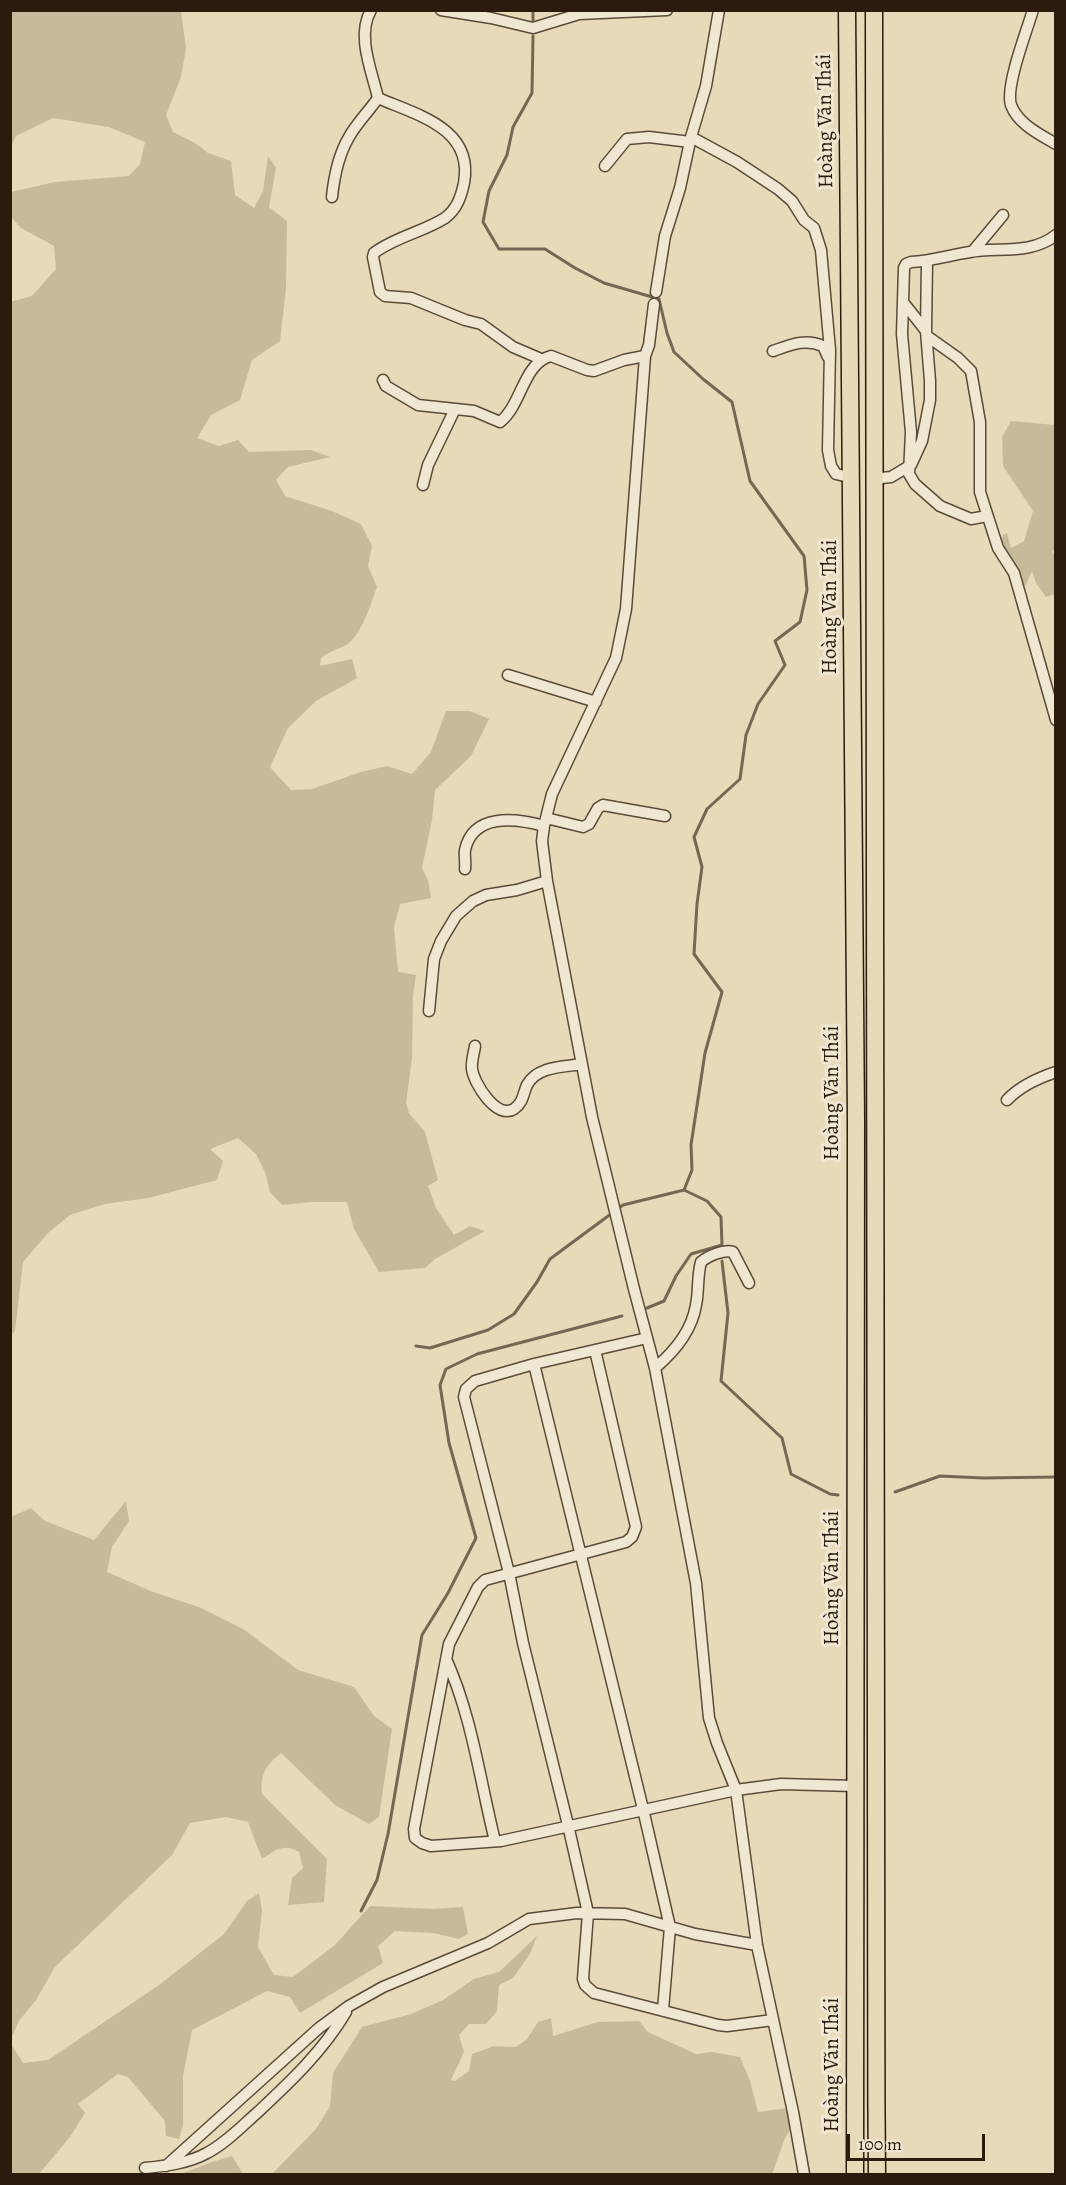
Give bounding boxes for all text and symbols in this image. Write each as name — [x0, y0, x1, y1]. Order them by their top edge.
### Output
street label: Hoàng Văn Thái — [812, 53, 840, 189]
street label: Hoàng Văn Thái — [818, 540, 844, 674]
street label: Hoàng Văn Thái — [820, 1026, 846, 1160]
street label: Hoàng Văn Thái — [820, 1511, 846, 1645]
street label: Hoàng Văn Thái — [820, 1998, 846, 2132]
scale bar — [850, 2122, 988, 2160]
text: 100 m — [858, 2132, 902, 2156]

